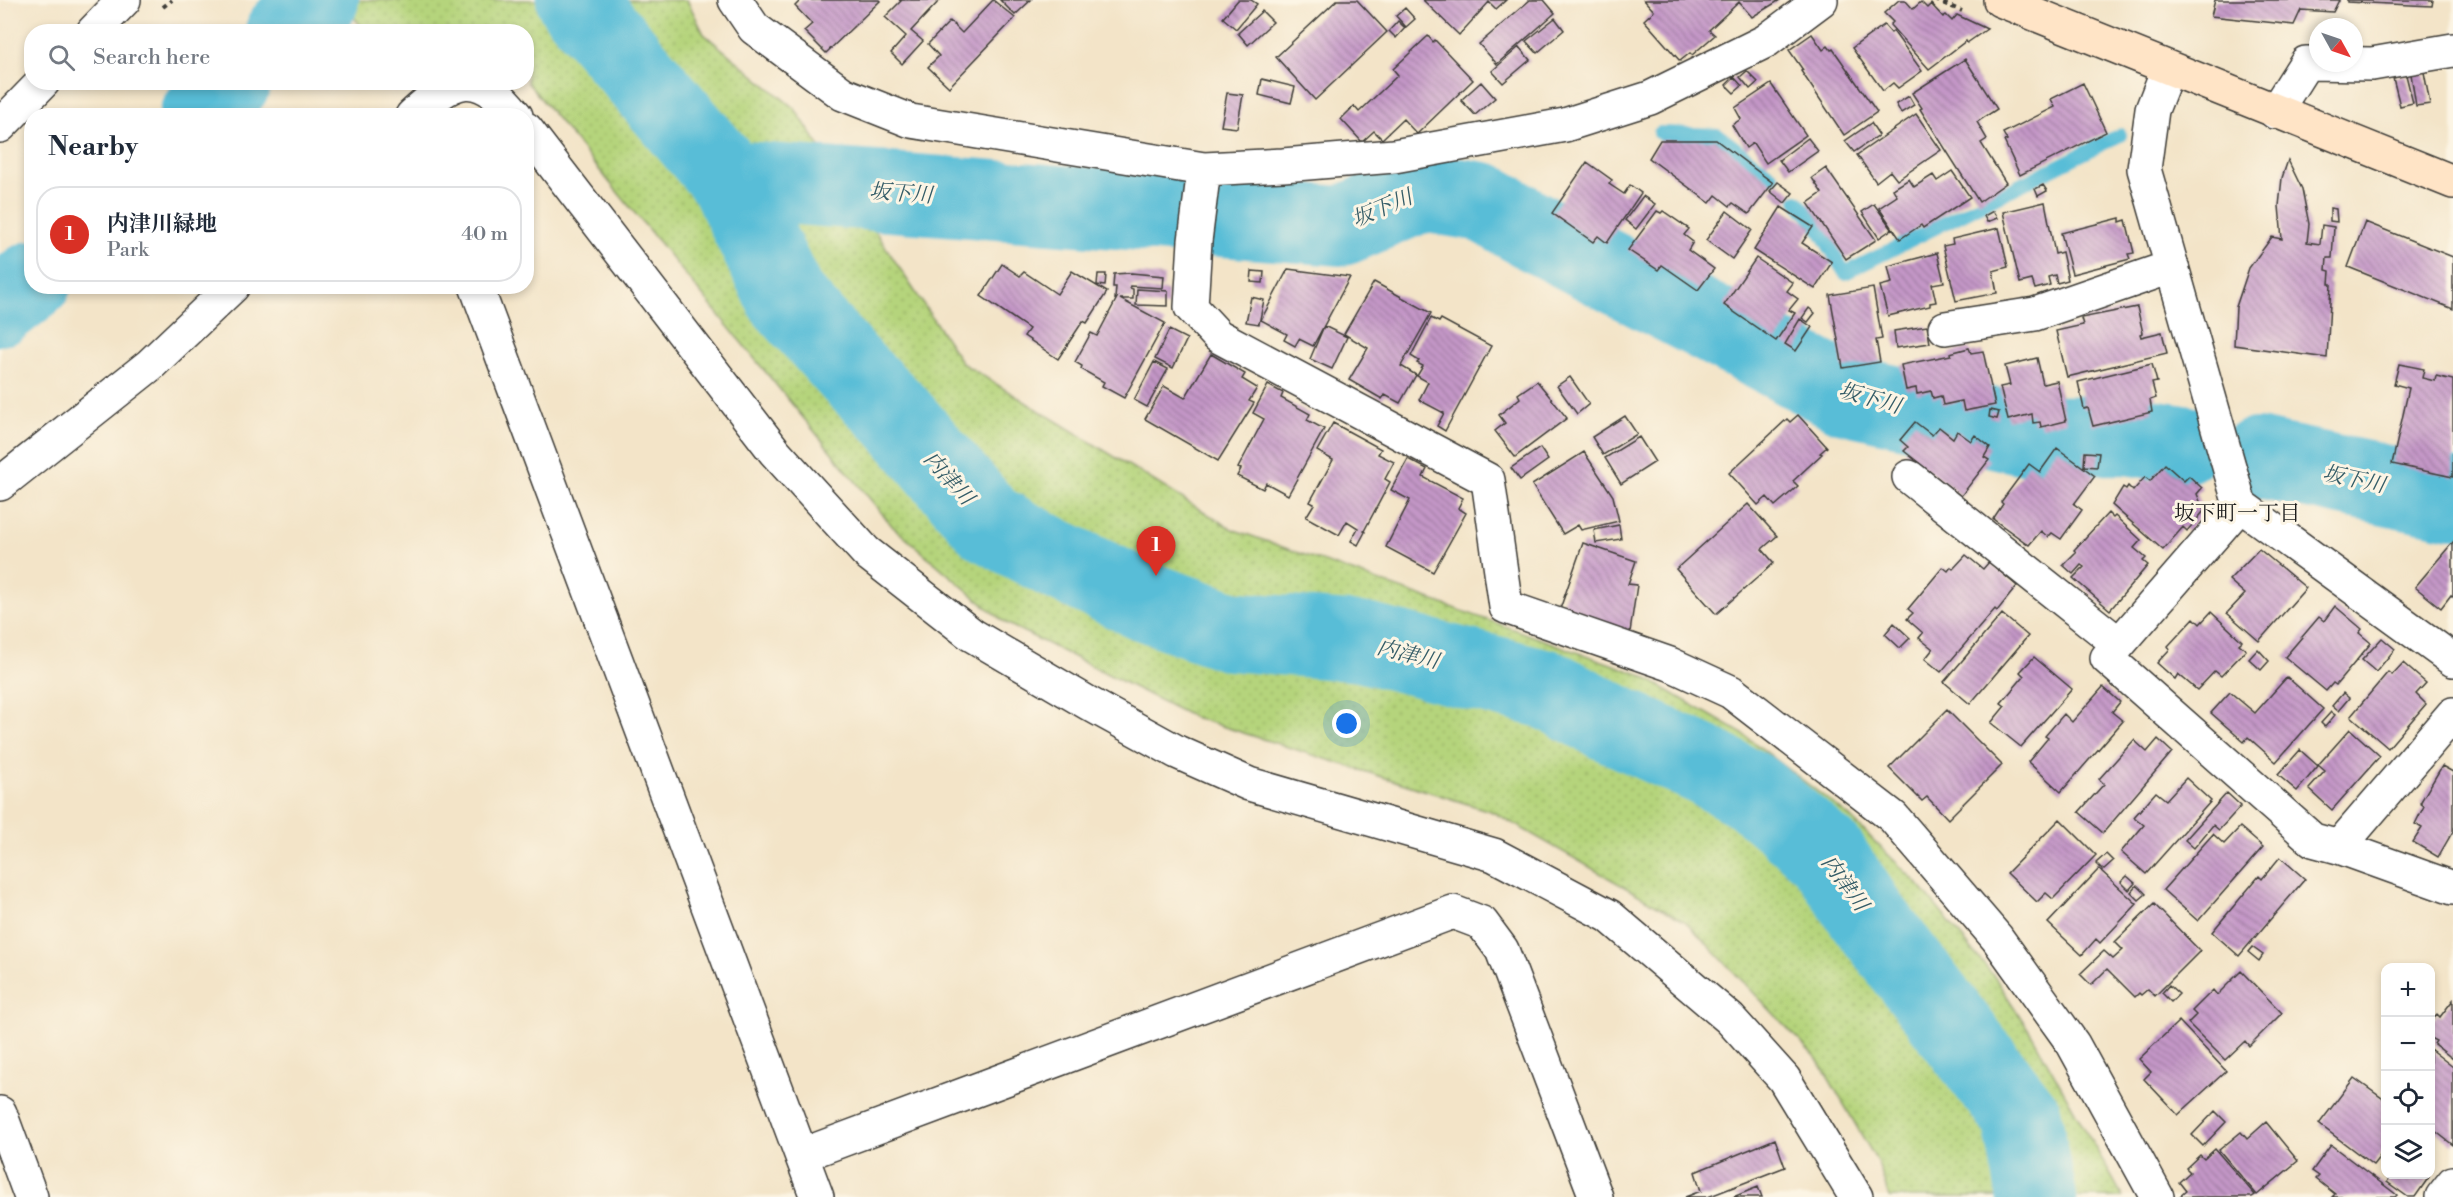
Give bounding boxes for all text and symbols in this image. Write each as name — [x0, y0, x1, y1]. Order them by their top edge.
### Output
north arrow — [2309, 18, 2363, 72]
search box — [24, 24, 534, 90]
icon: search — [45, 41, 78, 74]
text: Search here — [93, 44, 210, 71]
text: Nearby — [48, 131, 138, 163]
water label: 坂下川 — [869, 179, 935, 209]
water label: 坂下川 — [1348, 184, 1418, 233]
text: 内津川緑地 — [107, 211, 217, 238]
text: 1 — [65, 222, 74, 247]
text: 40 m — [461, 222, 508, 247]
text: Park — [107, 238, 149, 263]
water label: 坂下川 — [1836, 378, 1906, 421]
water label: 内津川 — [918, 447, 980, 512]
water label: 坂下川 — [2320, 461, 2389, 500]
district label: 坂下町一丁目 — [2174, 501, 2300, 527]
pin: 1 — [1136, 526, 1176, 576]
water label: 内津川 — [1374, 635, 1443, 676]
your location — [1332, 709, 1361, 738]
water label: 内津川 — [1815, 850, 1874, 918]
map controls — [2381, 963, 2435, 1179]
button: + — [2381, 963, 2435, 1017]
button: − — [2381, 1017, 2435, 1071]
button: locate — [2381, 1071, 2435, 1125]
button: layers — [2381, 1125, 2435, 1179]

